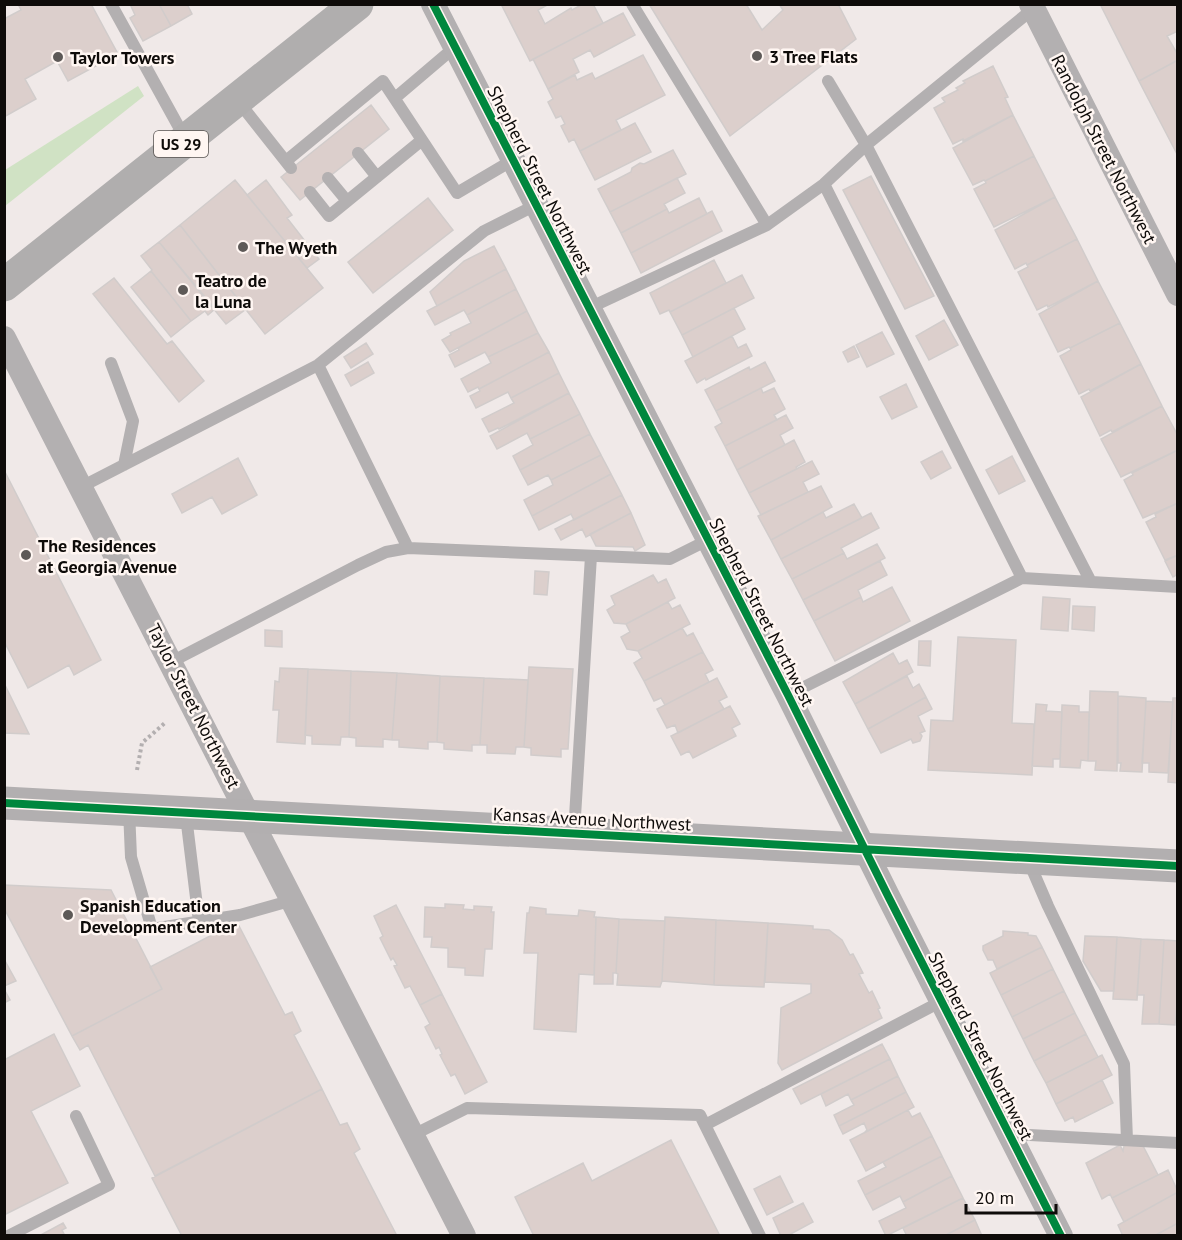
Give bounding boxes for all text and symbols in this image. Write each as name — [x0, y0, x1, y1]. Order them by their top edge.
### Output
place label: 3 Tree Flats — [769, 45, 858, 68]
place label: Taylor Towers — [70, 46, 175, 69]
marker: 3 Tree Flats — [750, 49, 764, 63]
marker: Taylor Towers — [51, 50, 65, 64]
street label: Randolph Street Northwest — [1046, 51, 1162, 247]
street label: Shepherd Street Northwest — [482, 82, 598, 278]
road number: US 29 — [154, 131, 208, 157]
place label: The Wyeth — [255, 236, 337, 259]
marker: The Wyeth — [236, 240, 250, 254]
place label: Teatro de la Luna — [195, 269, 267, 313]
marker: Teatro de la Luna — [176, 283, 190, 297]
street label: Shepherd Street Northwest — [704, 514, 820, 710]
place label: The Residences at Georgia Avenue — [38, 534, 177, 578]
marker: The Residences at Georgia Avenue — [19, 548, 33, 562]
street label: Taylor Street Northwest — [142, 620, 246, 792]
street label: Kansas Avenue Northwest — [492, 802, 692, 836]
place label: Spanish Education Development Center — [80, 894, 238, 938]
marker: Spanish Education Development Center — [61, 908, 75, 922]
street label: Shepherd Street Northwest — [923, 948, 1039, 1144]
scale bar — [966, 1177, 1056, 1215]
text: 20 m — [975, 1186, 1014, 1209]

